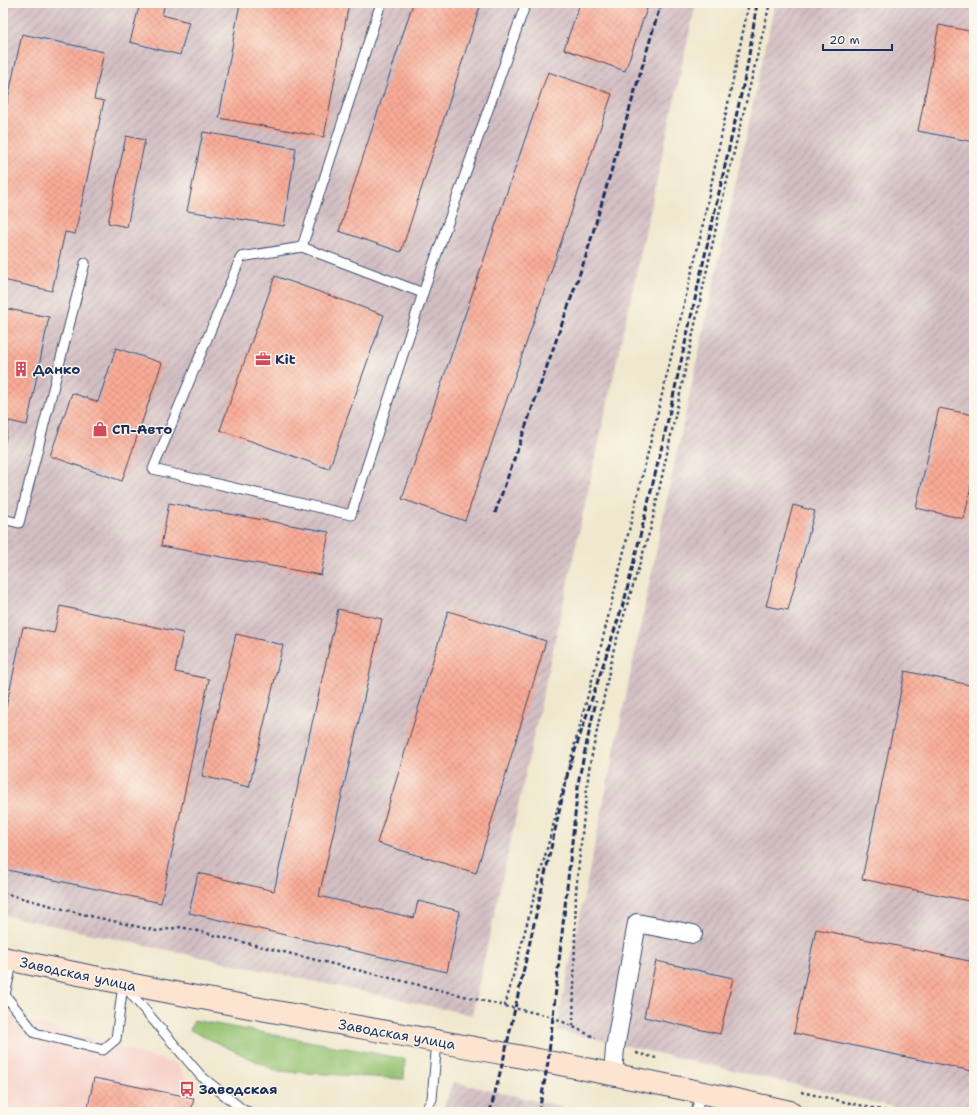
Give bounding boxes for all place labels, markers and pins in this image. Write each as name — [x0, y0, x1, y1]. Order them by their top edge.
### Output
office icon: Kit — [254, 350, 272, 368]
place label: Kit — [275, 350, 296, 368]
building icon: Данко — [12, 360, 30, 378]
place label: Данко — [33, 360, 80, 378]
shop icon: СП-Авто — [91, 420, 109, 438]
place label: СП-Авто — [112, 420, 172, 438]
bus stop icon: Заводская — [178, 1080, 196, 1098]
place label: Заводская — [199, 1080, 277, 1098]

